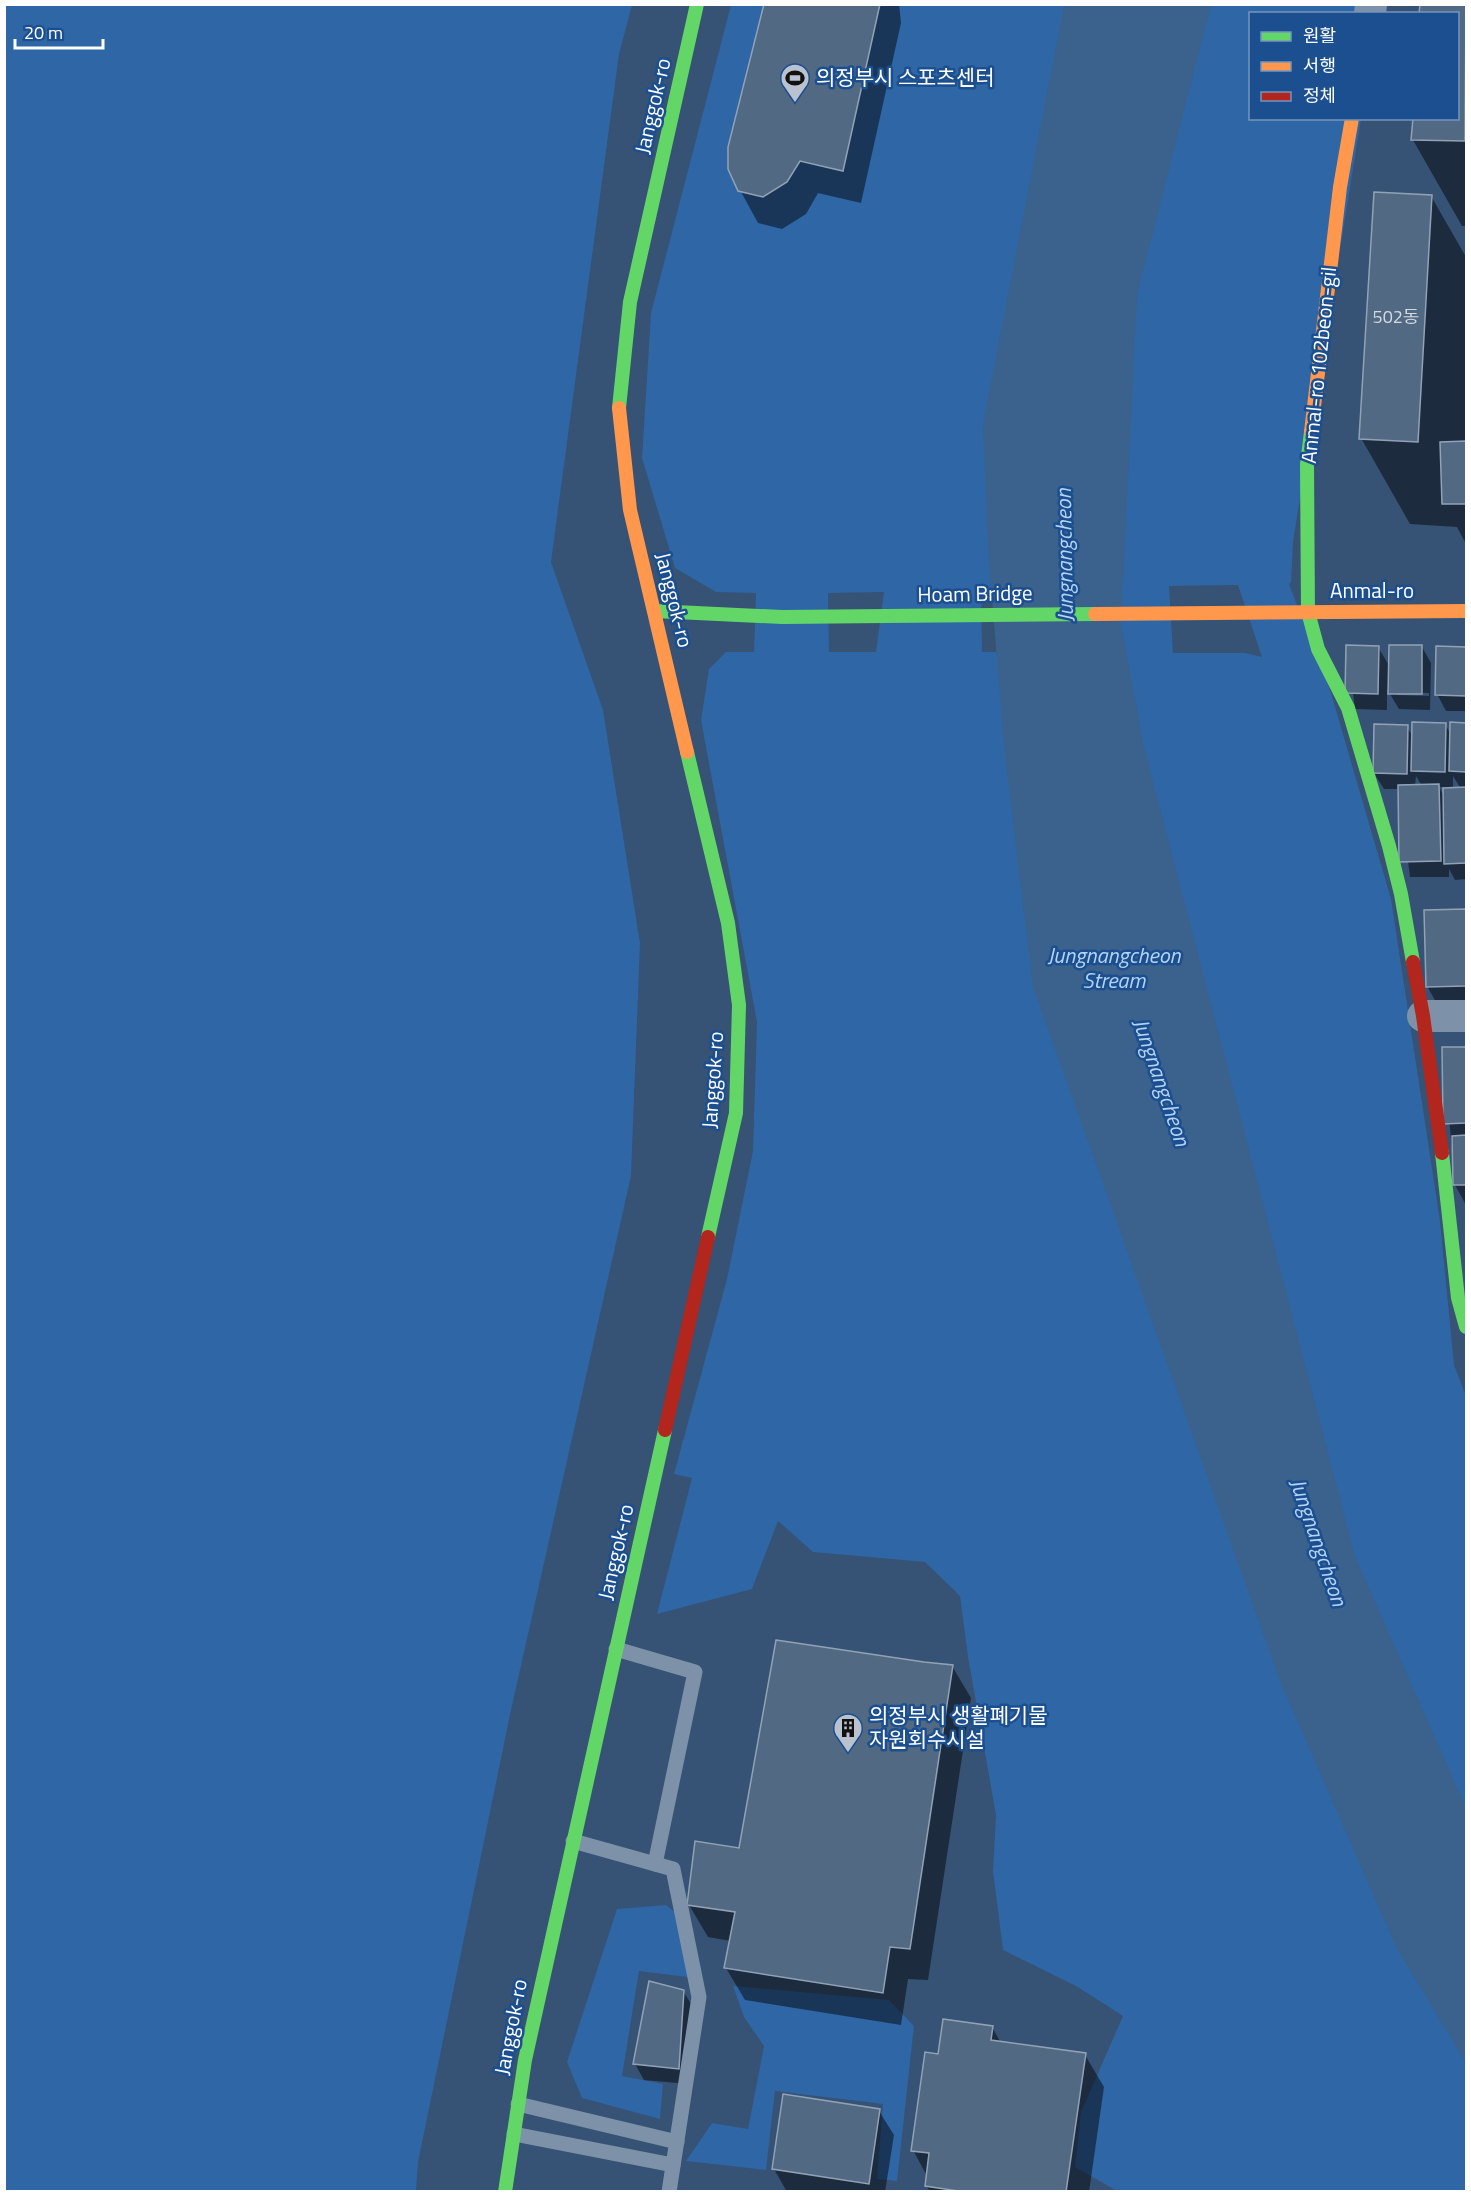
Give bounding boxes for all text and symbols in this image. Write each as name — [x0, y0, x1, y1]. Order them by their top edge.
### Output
scale bar — [15, 12, 104, 50]
legend — [1249, 12, 1459, 120]
text: 20 m — [24, 19, 63, 46]
text: 원활 — [1303, 22, 1336, 49]
text: 서행 — [1303, 52, 1336, 79]
street label: Janggok-ro — [626, 55, 679, 157]
place label: 의정부시 스포츠센터 — [816, 61, 995, 93]
sports icon: 의정부시 스포츠센터 — [779, 62, 811, 104]
text: 정체 — [1303, 82, 1336, 109]
street label: Anmal-ro 102beon-gil — [1292, 265, 1344, 465]
house number: 502동 — [1373, 303, 1419, 330]
water label: Jungnangcheon — [1046, 487, 1082, 622]
street label: Janggok-ro — [648, 549, 702, 651]
street label: Anmal-ro — [1330, 574, 1414, 606]
street label: Hoam Bridge — [917, 576, 1033, 610]
water label: Jungnangcheon Stream — [1047, 938, 1182, 997]
water label: Jungnangcheon — [1124, 1014, 1200, 1151]
street label: Janggok-ro — [693, 1030, 731, 1130]
water label: Jungnangcheon — [1281, 1474, 1357, 1611]
street label: Janggok-ro — [589, 1501, 642, 1603]
place label: 의정부시 생활폐기물 자원회수시설 — [869, 1699, 1048, 1755]
building icon: 의정부시 생활폐기물 자원회수시설 — [832, 1712, 864, 1754]
street label: Janggok-ro — [485, 1976, 535, 2078]

